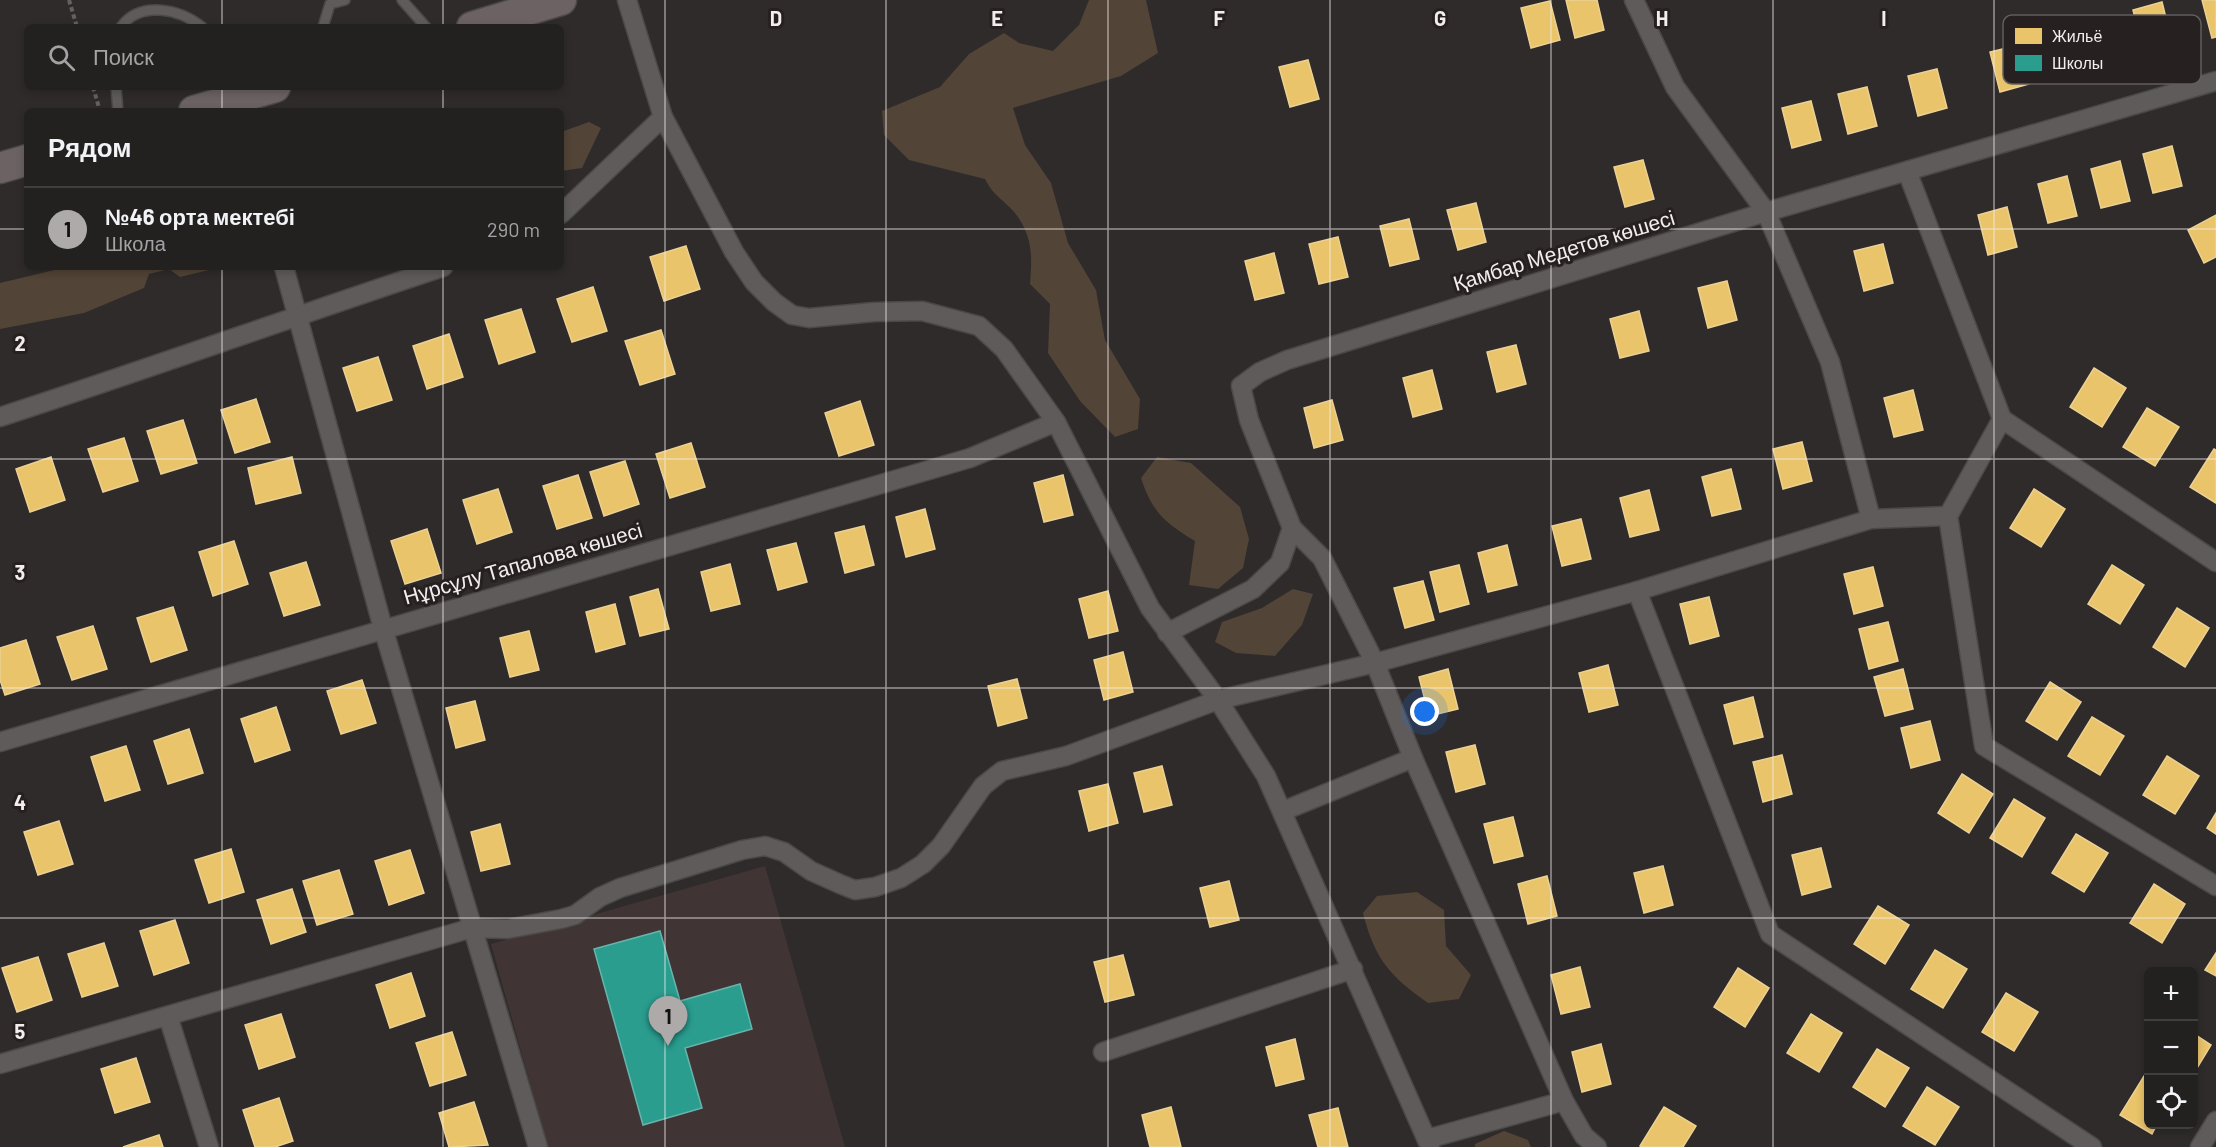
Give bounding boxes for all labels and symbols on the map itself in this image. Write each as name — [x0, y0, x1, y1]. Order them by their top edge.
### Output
text: D — [770, 6, 782, 30]
text: E — [991, 6, 1003, 30]
text: F — [1213, 6, 1225, 30]
text: G — [1434, 6, 1446, 30]
text: H — [1656, 6, 1668, 30]
text: I — [1881, 6, 1887, 30]
legend — [2003, 15, 2201, 84]
text: Жильё — [2052, 26, 2102, 45]
text: Школы — [2052, 53, 2103, 72]
street label: Қамбар Медетов көшесі — [1450, 204, 1677, 295]
text: 2 — [14, 331, 26, 355]
street label: Нұрсұлу Тапалова көшесі — [400, 516, 645, 609]
text: 3 — [15, 560, 25, 584]
your location — [1410, 697, 1439, 726]
text: 4 — [14, 790, 26, 814]
pin: 1 — [648, 996, 688, 1046]
text: 5 — [15, 1019, 26, 1043]

